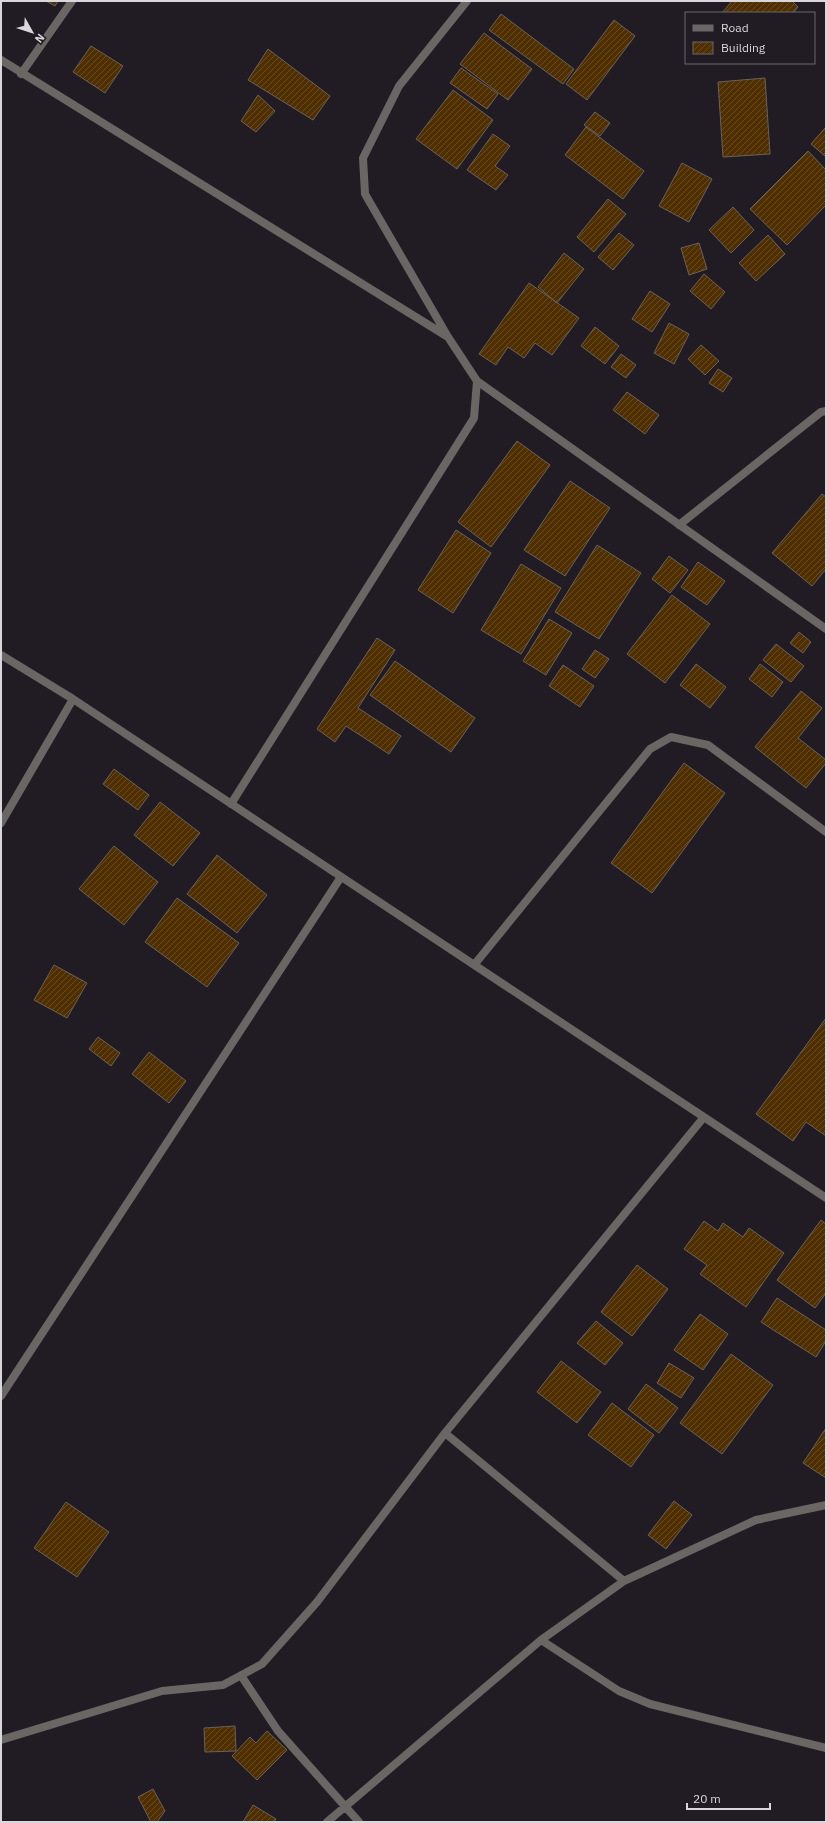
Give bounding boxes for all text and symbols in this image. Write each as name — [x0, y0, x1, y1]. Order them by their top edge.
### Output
north arrow — [12, 12, 52, 52]
legend — [685, 12, 815, 64]
text: Road — [721, 20, 749, 35]
text: N — [32, 31, 48, 46]
text: Building — [721, 40, 766, 55]
scale bar — [687, 1785, 770, 1811]
text: 20 m — [693, 1791, 721, 1806]

